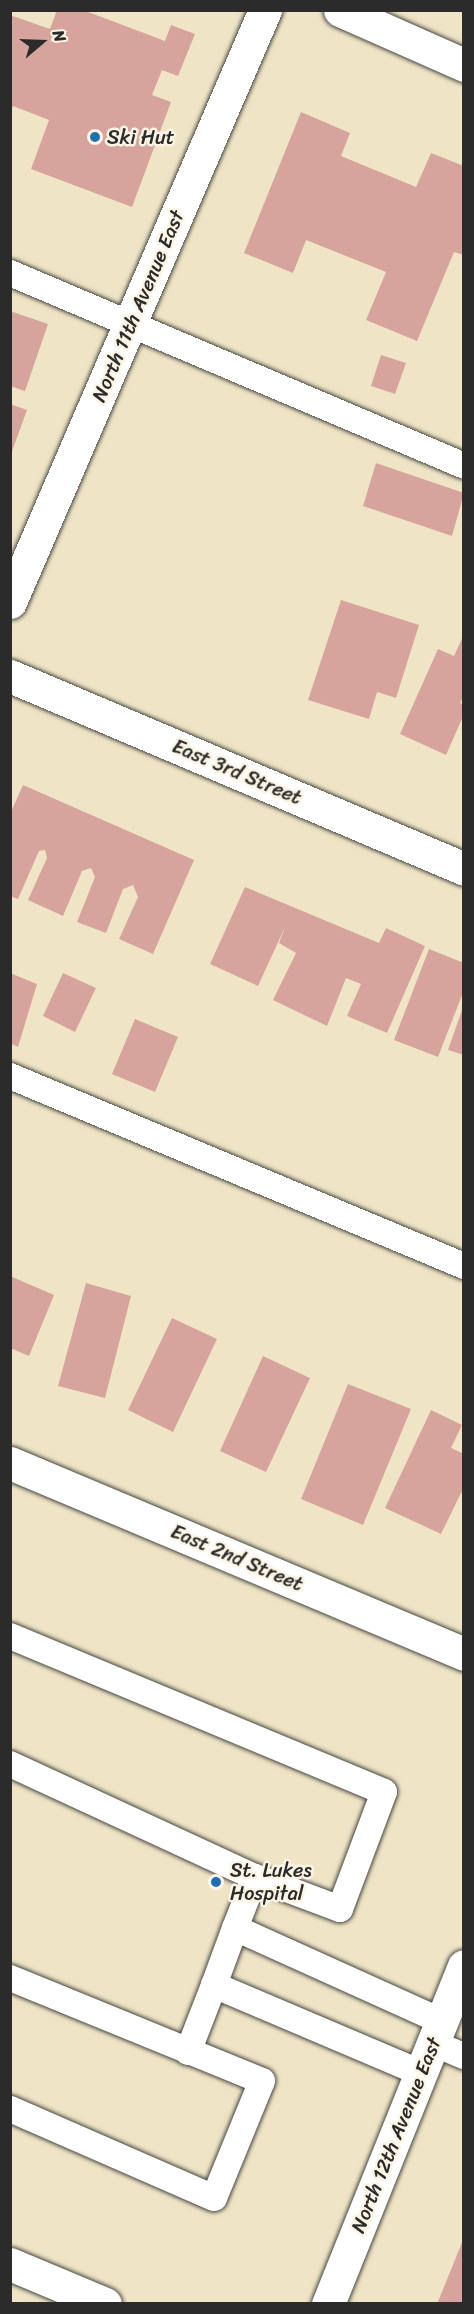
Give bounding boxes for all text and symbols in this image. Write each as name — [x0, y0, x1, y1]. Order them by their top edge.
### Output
north arrow — [12, 12, 72, 72]
text: N — [44, 26, 75, 46]
place label: Ski Hut — [107, 125, 175, 149]
marker: Ski Hut — [88, 130, 102, 144]
street label: North 11th Avenue East — [87, 206, 189, 406]
street label: East 3rd Street — [169, 734, 305, 810]
street label: East 2nd Street — [168, 1520, 306, 1596]
place label: St. Lukes Hospital — [230, 1858, 313, 1905]
marker: St. Lukes Hospital — [207, 1873, 225, 1891]
street label: North 12th Avenue East — [346, 2033, 446, 2237]

